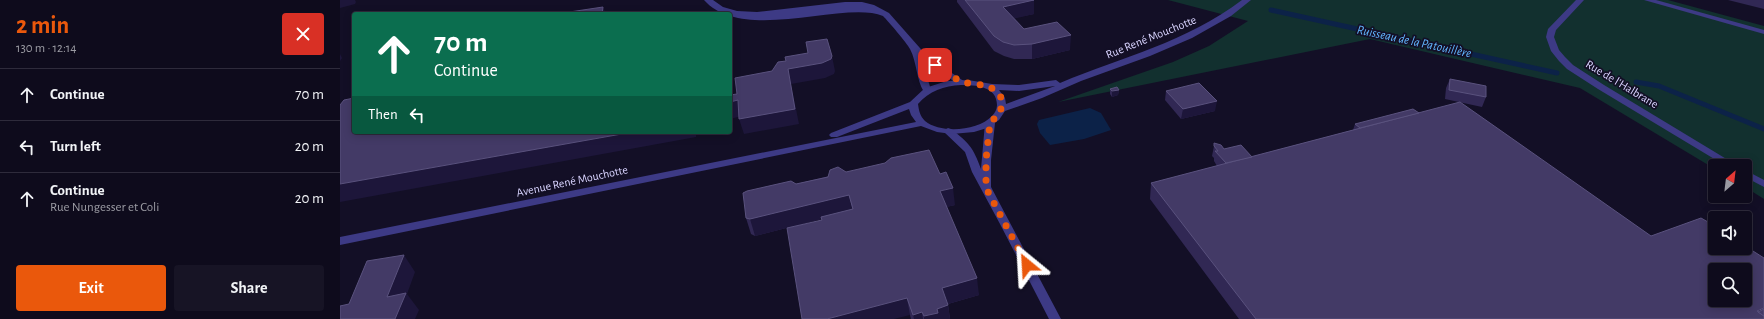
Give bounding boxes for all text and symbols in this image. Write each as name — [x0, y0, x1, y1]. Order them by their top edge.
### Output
button: close — [282, 13, 324, 55]
street label: Rue René Mouchotte — [1104, 13, 1198, 61]
text: 2 min — [16, 14, 69, 38]
water label: Ruisseau de la Patouillère — [1356, 24, 1472, 60]
icon: ahead — [368, 28, 420, 80]
text: 70 m — [434, 29, 488, 57]
text: 130 m · 12:14 — [16, 42, 77, 55]
pin — [918, 48, 952, 82]
icon: arrive — [924, 54, 946, 76]
street label: Rue de l'Halbrane — [1584, 58, 1660, 110]
text: Continue — [434, 62, 498, 80]
icon: ahead — [16, 84, 38, 106]
text: Continue — [50, 87, 105, 102]
text: 70 m — [295, 87, 324, 102]
icon: left — [406, 104, 428, 126]
text: Then — [368, 107, 398, 122]
icon: left — [16, 136, 38, 158]
text: Turn left — [50, 139, 101, 154]
text: 20 m — [295, 139, 324, 154]
north arrow — [1708, 159, 1752, 203]
map controls — [1708, 159, 1752, 307]
street label: Avenue René Mouchotte — [515, 163, 629, 199]
text: Continue — [50, 183, 105, 198]
icon: ahead — [16, 188, 38, 210]
text: 20 m — [295, 191, 324, 206]
text: Rue Nungesser et Coli — [50, 201, 159, 214]
button: sound — [1708, 211, 1752, 255]
position arrow — [1006, 244, 1048, 286]
button: search — [1708, 263, 1752, 307]
button: Exit — [16, 265, 166, 311]
button: Share — [174, 265, 324, 311]

